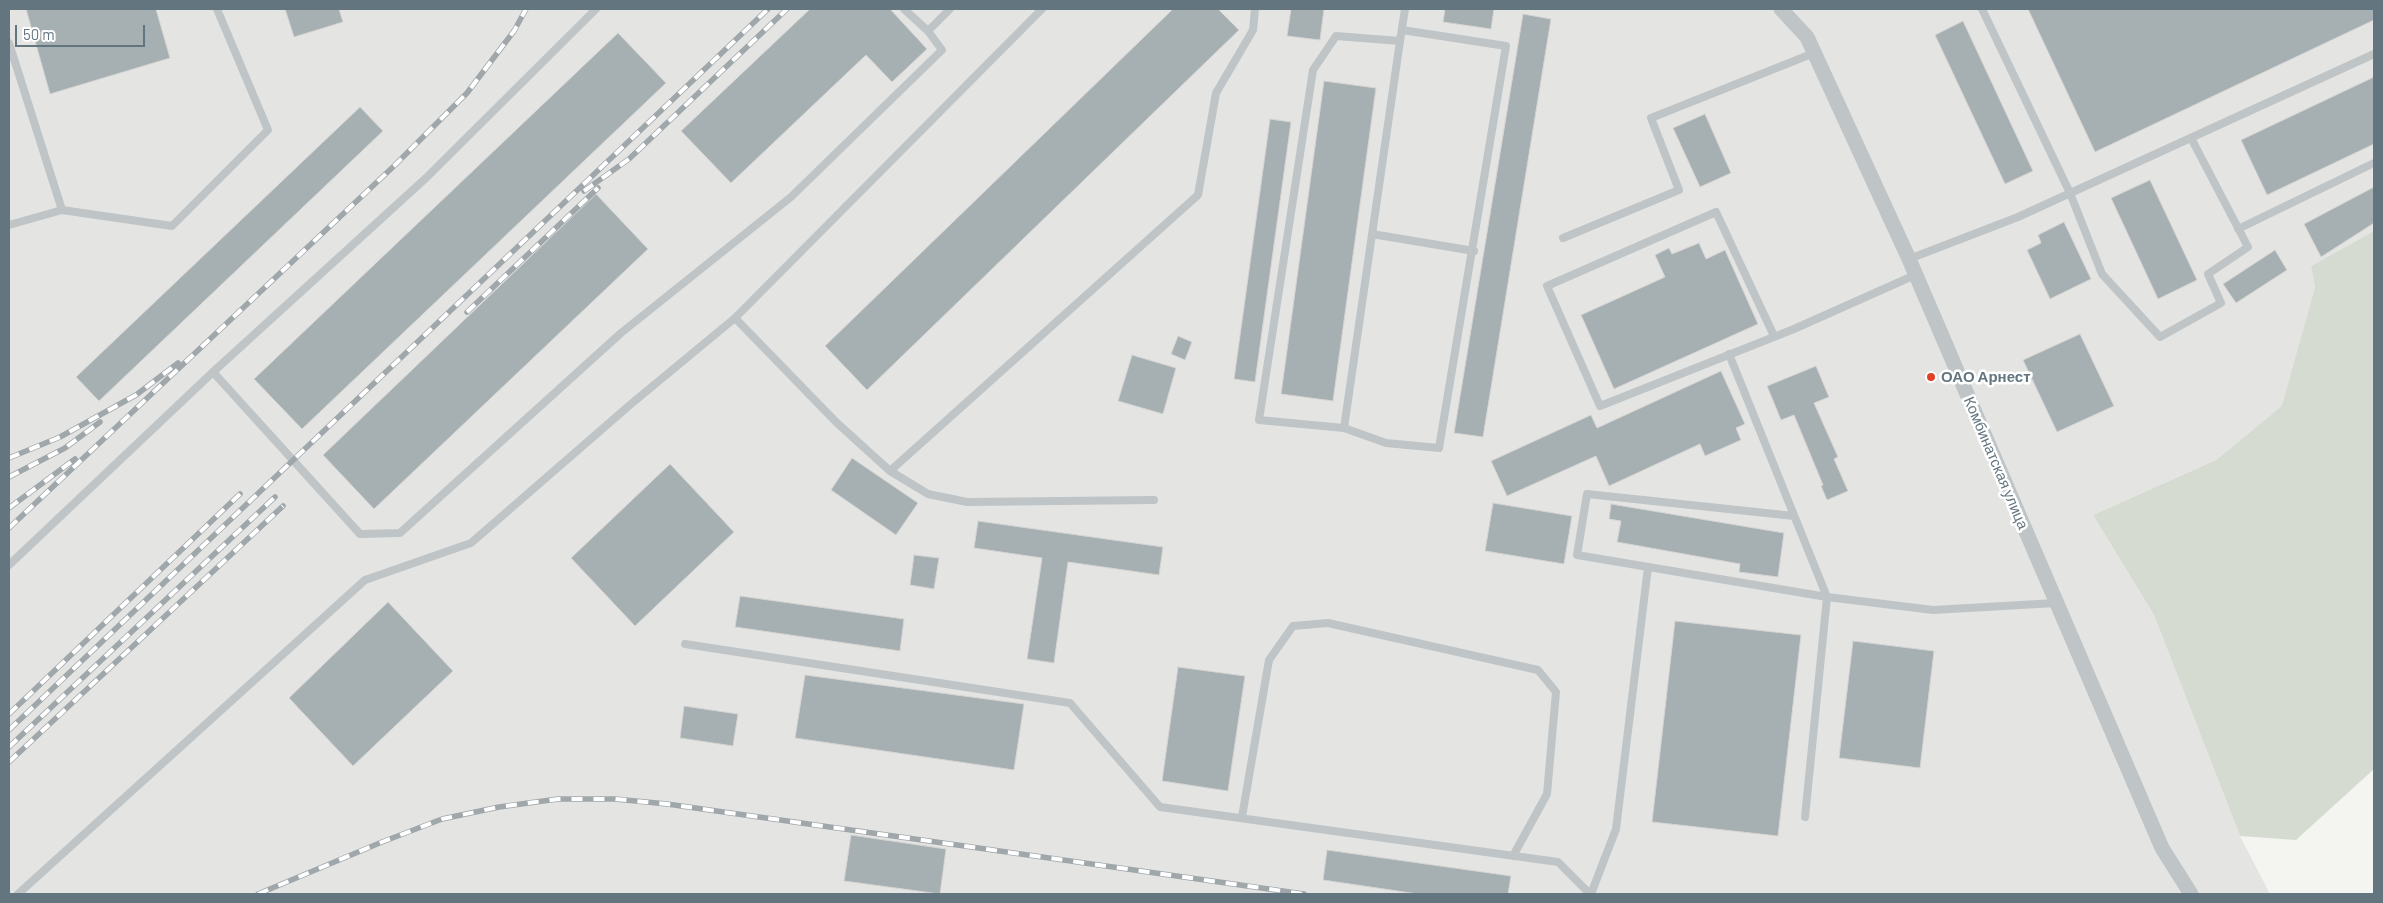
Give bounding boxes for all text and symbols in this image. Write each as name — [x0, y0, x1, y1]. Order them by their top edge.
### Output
scale bar — [18, 15, 148, 47]
text: 50 m — [23, 25, 55, 43]
place label: ОАО Арнест — [1941, 368, 2030, 386]
marker: ОАО Арнест — [1925, 371, 1937, 383]
street label: Комбинатская улица — [1960, 394, 2032, 532]

